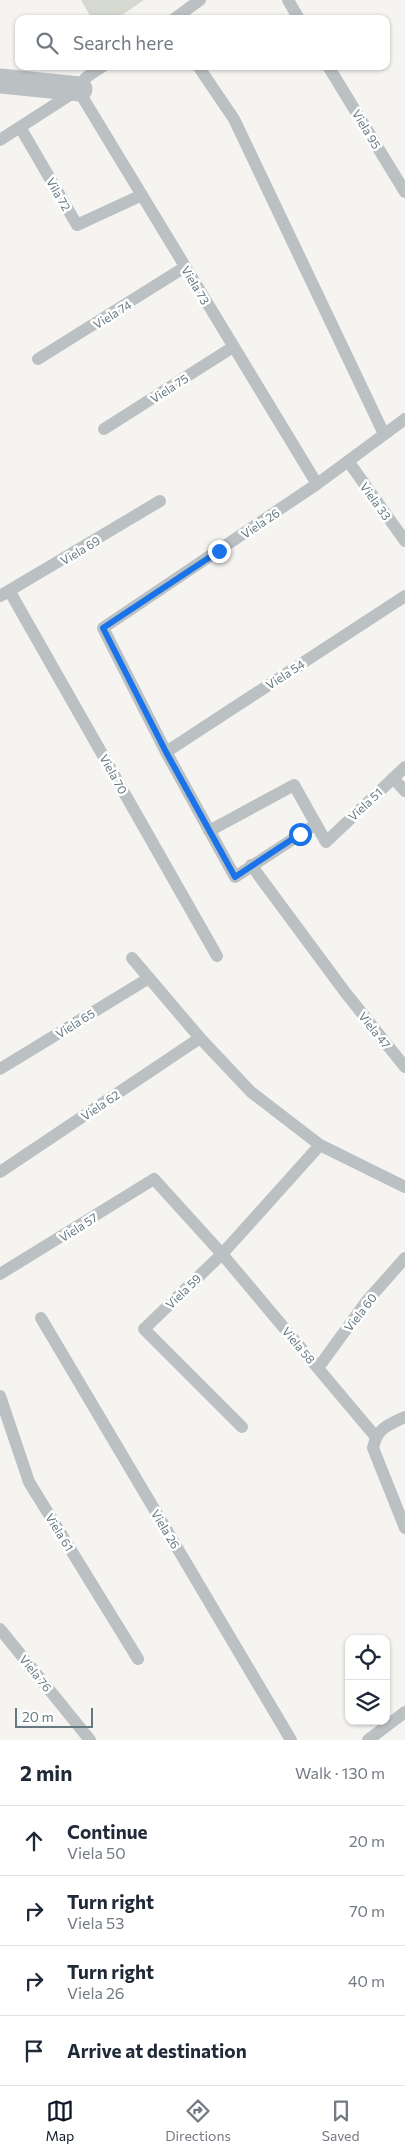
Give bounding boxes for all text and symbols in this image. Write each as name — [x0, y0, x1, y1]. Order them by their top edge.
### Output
search box — [15, 15, 390, 70]
icon: search — [33, 29, 61, 57]
text: Search here — [73, 31, 173, 54]
street label: Viela 95 — [350, 107, 384, 151]
street label: Vila 72 — [44, 175, 74, 213]
street label: Viela 73 — [179, 263, 213, 307]
street label: Viela 74 — [90, 297, 134, 331]
street label: Viela 75 — [147, 371, 191, 405]
street label: Viela 33 — [358, 480, 394, 523]
street label: Viela 26 — [238, 505, 282, 541]
street label: Viela 69 — [58, 533, 102, 567]
route end — [208, 540, 231, 563]
street label: Viela 54 — [263, 656, 307, 692]
street label: Viela 70 — [97, 752, 131, 797]
street label: Viela 51 — [345, 785, 385, 823]
route start — [289, 823, 312, 846]
street label: Viela 65 — [53, 1005, 97, 1040]
street label: Viela 47 — [356, 1009, 394, 1051]
street label: Viela 62 — [78, 1087, 122, 1123]
street label: Viela 57 — [56, 1210, 100, 1244]
street label: Viela 59 — [163, 1271, 203, 1311]
street label: Viela 60 — [341, 1290, 379, 1334]
street label: Viela 58 — [280, 1324, 318, 1366]
street label: Viela 26 — [149, 1507, 183, 1551]
street label: Viela 61 — [43, 1511, 77, 1553]
map controls — [345, 1635, 390, 1725]
button: locate — [345, 1635, 390, 1680]
street label: Viela 76 — [17, 1652, 55, 1694]
button: layers — [345, 1680, 390, 1725]
scale bar — [15, 1705, 92, 1728]
text: 20 m — [22, 1708, 54, 1725]
text: 2 min — [20, 1760, 72, 1785]
text: Walk · 130 m — [295, 1763, 385, 1782]
text: Continue — [67, 1820, 147, 1843]
icon: ahead — [20, 1827, 48, 1855]
text: 20 m — [349, 1831, 385, 1850]
text: Viela 50 — [67, 1843, 126, 1862]
text: Turn right — [67, 1890, 154, 1913]
icon: right — [20, 1897, 48, 1925]
text: 70 m — [349, 1901, 385, 1920]
text: Viela 53 — [67, 1913, 124, 1932]
text: Turn right — [67, 1960, 154, 1983]
icon: right — [20, 1967, 48, 1995]
text: 40 m — [348, 1971, 385, 1990]
text: Viela 26 — [67, 1983, 125, 2002]
icon: arrive — [20, 2037, 48, 2065]
text: Arrive at destination — [67, 2039, 247, 2062]
tab: Map — [45, 2097, 74, 2144]
tab: Directions — [165, 2097, 231, 2144]
tab: Saved — [322, 2097, 360, 2144]

